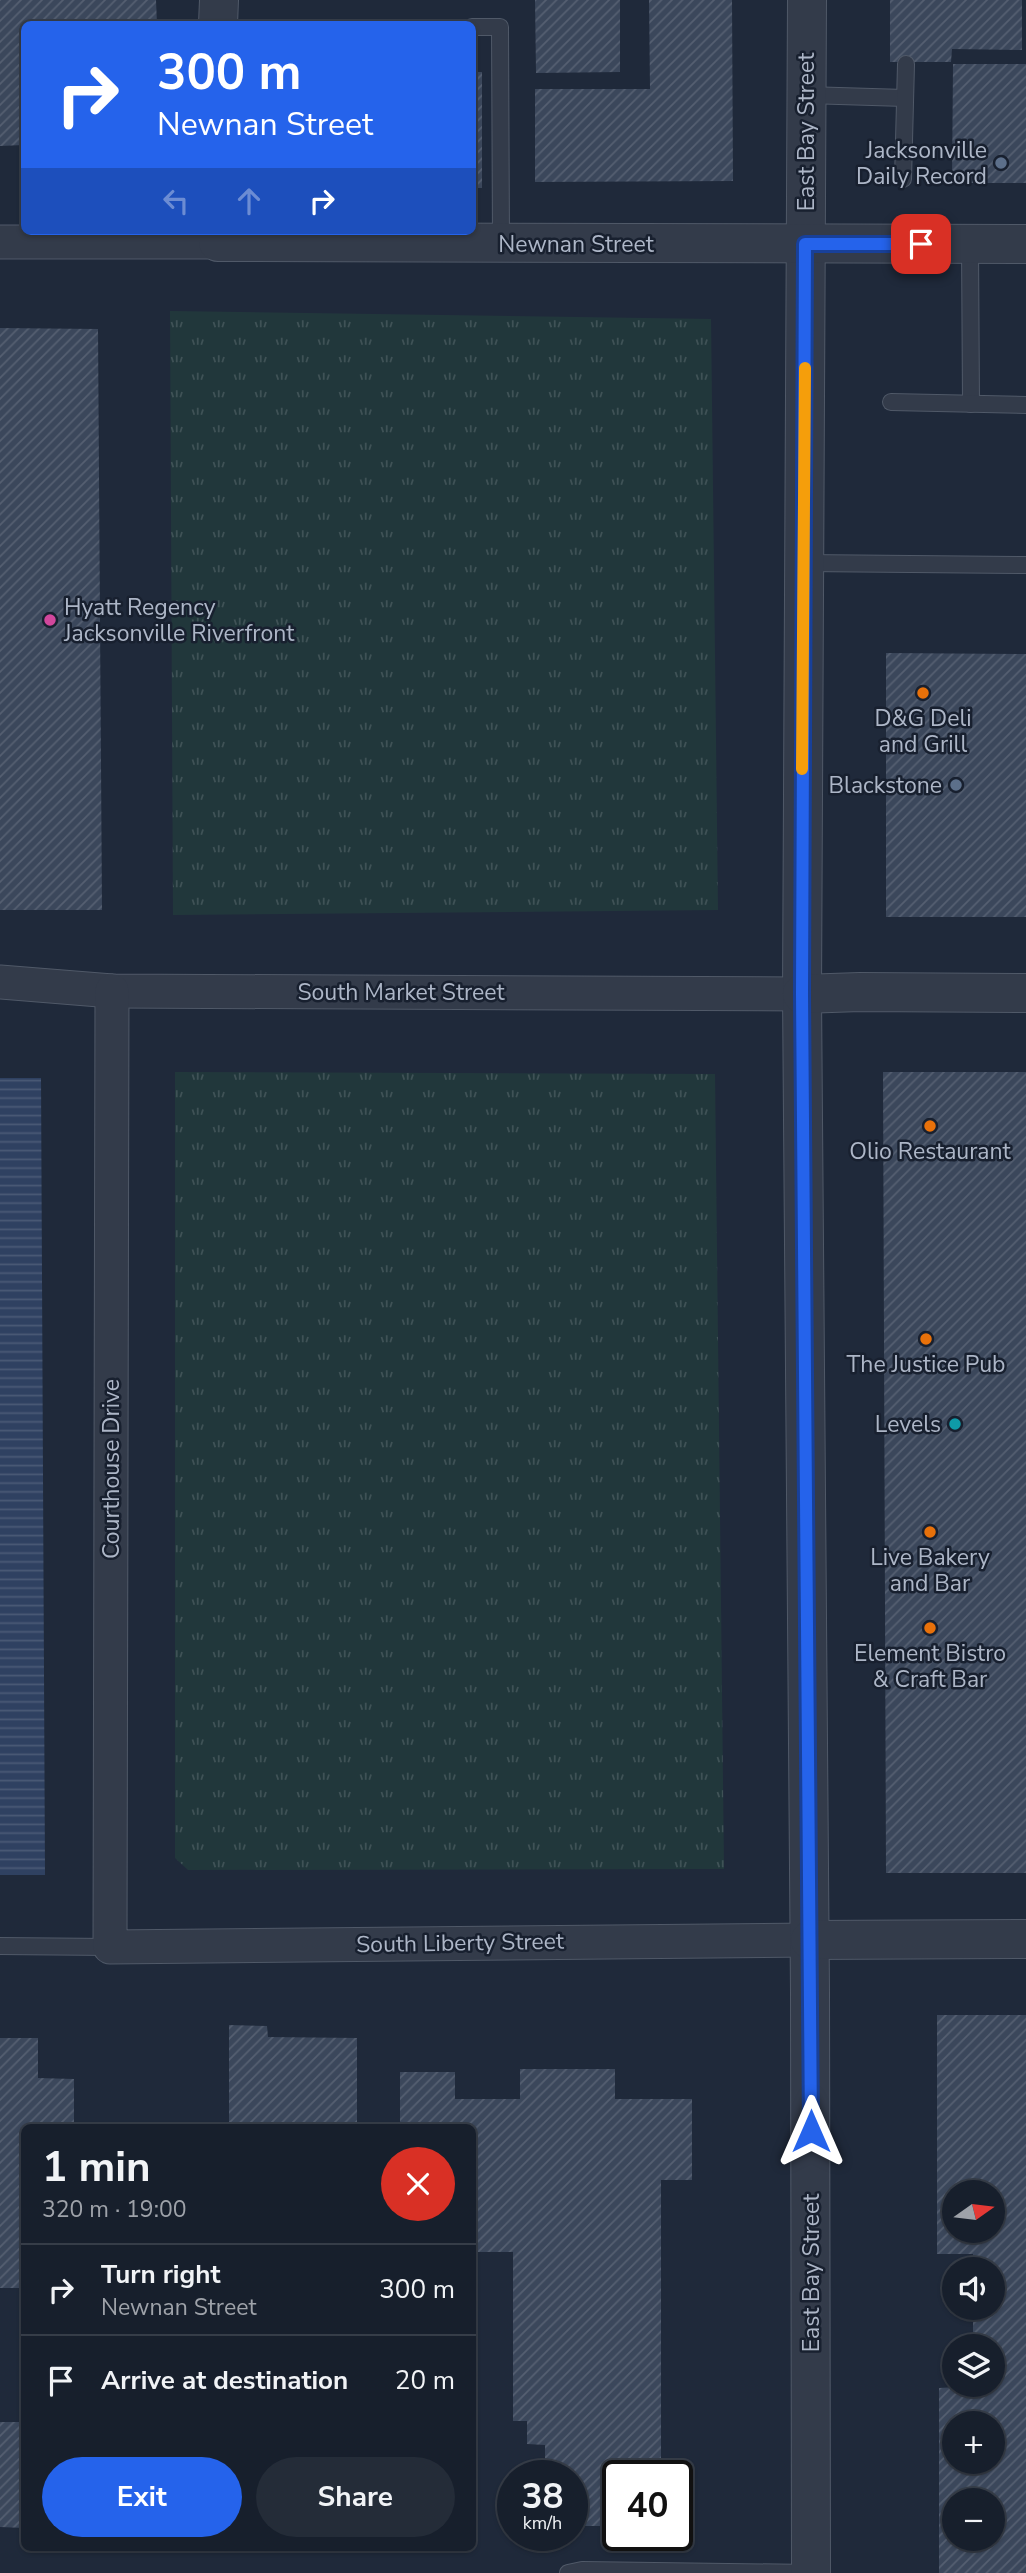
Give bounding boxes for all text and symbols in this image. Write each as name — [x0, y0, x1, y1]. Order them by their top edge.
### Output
text: 300 m — [157, 39, 301, 106]
icon: right — [42, 49, 133, 140]
street label: East Bay Street — [791, 52, 822, 211]
text: Newnan Street — [157, 103, 373, 146]
place label: Jacksonville Daily Record — [856, 135, 987, 192]
marker: Jacksonville Daily Record — [993, 155, 1009, 171]
icon: left — [157, 182, 195, 220]
icon: ahead — [230, 182, 268, 220]
icon: right — [303, 182, 341, 220]
pin — [891, 214, 951, 274]
icon: arrive — [902, 225, 940, 263]
street label: Newnan Street — [498, 229, 655, 260]
place label: Hyatt Regency Jacksonville Riverfront — [63, 592, 295, 649]
marker: Hyatt Regency Jacksonville Riverfront — [42, 612, 58, 628]
marker: D&G Deli and Grill — [915, 685, 931, 701]
place label: D&G Deli and Grill — [874, 703, 972, 760]
place label: Blackstone — [829, 770, 942, 801]
marker: Blackstone — [948, 777, 964, 793]
street label: South Market Street — [297, 977, 505, 1008]
marker: Olio Restaurant — [922, 1118, 938, 1134]
place label: Olio Restaurant — [849, 1136, 1012, 1167]
marker: The Justice Pub — [918, 1331, 934, 1347]
place label: The Justice Pub — [846, 1349, 1006, 1380]
street label: Courthouse Drive — [96, 1379, 127, 1559]
place label: Levels — [875, 1409, 941, 1440]
marker: Levels — [947, 1416, 963, 1432]
marker: Live Bakery and Bar — [922, 1524, 938, 1540]
place label: Live Bakery and Bar — [870, 1542, 990, 1599]
marker: Element Bistro & Craft Bar — [922, 1620, 938, 1636]
place label: Element Bistro & Craft Bar — [854, 1638, 1006, 1695]
street label: South Liberty Street — [356, 1926, 565, 1960]
position arrow — [774, 2094, 848, 2168]
text: 1 min — [42, 2139, 151, 2196]
button: close — [381, 2147, 455, 2221]
north arrow — [942, 2180, 1004, 2244]
map controls — [942, 2180, 1005, 2551]
street label: East Bay Street — [796, 2193, 827, 2352]
text: 320 m · 19:00 — [42, 2194, 187, 2225]
text: Turn right — [101, 2257, 220, 2292]
button: sound — [942, 2257, 1005, 2320]
icon: right — [42, 2271, 80, 2309]
text: 300 m — [379, 2272, 455, 2307]
text: Newnan Street — [101, 2292, 256, 2323]
button: layers — [942, 2334, 1005, 2397]
icon: arrive — [42, 2362, 80, 2400]
text: Arrive at destination — [101, 2363, 348, 2398]
text: 20 m — [395, 2363, 455, 2398]
button: + — [942, 2411, 1005, 2474]
button: Exit — [42, 2457, 242, 2537]
button: Share — [256, 2457, 455, 2537]
speed limit sign: 40 — [602, 2460, 693, 2551]
text: 38 — [521, 2473, 564, 2520]
button: − — [942, 2488, 1005, 2551]
text: km/h — [523, 2511, 562, 2535]

